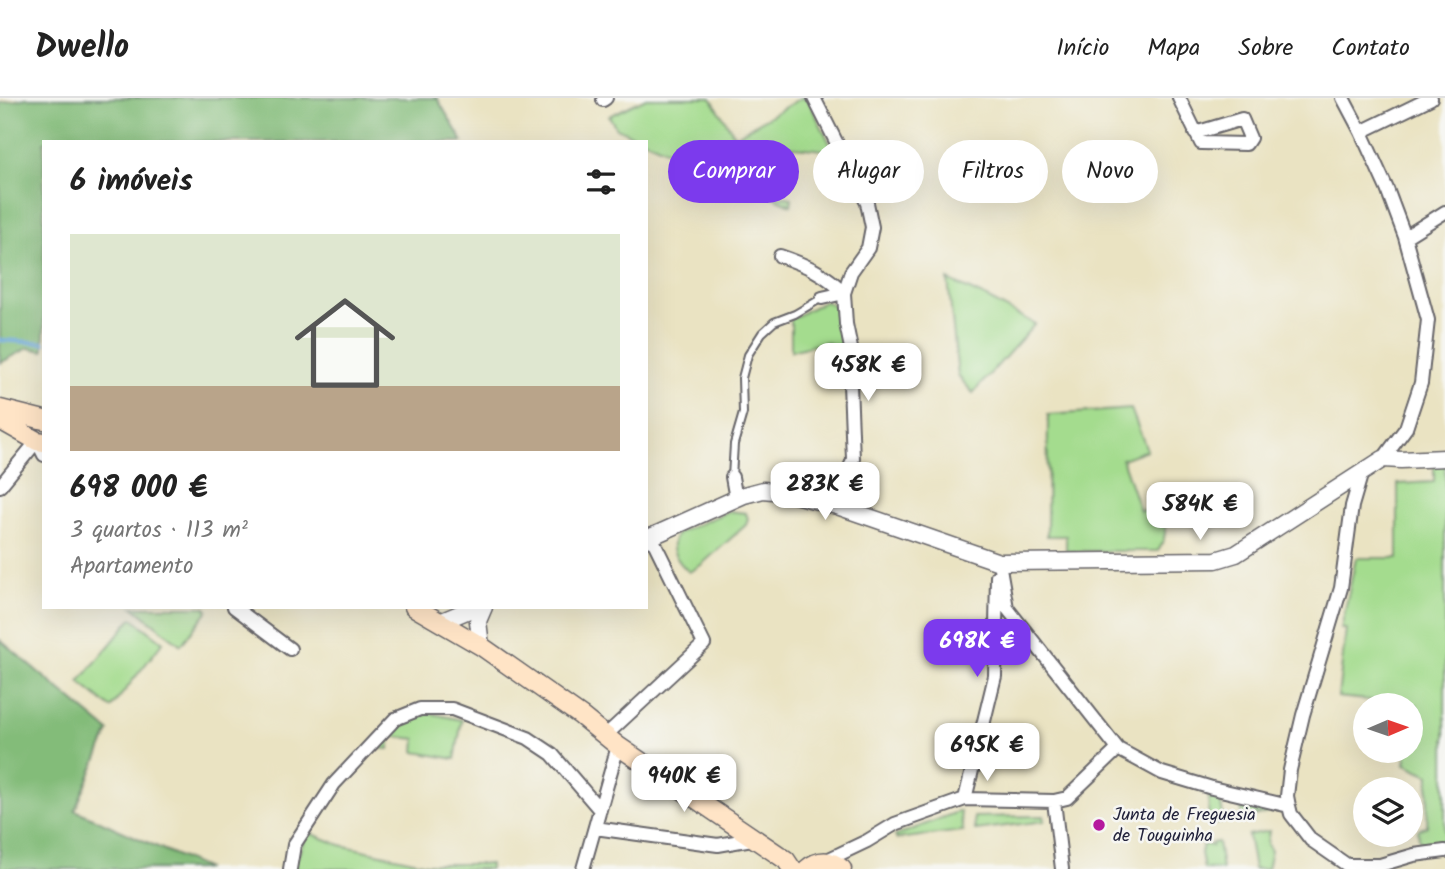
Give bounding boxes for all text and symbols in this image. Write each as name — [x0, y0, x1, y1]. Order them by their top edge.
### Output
text: Dwello — [35, 22, 129, 75]
text: Início — [1056, 29, 1109, 68]
text: Mapa — [1147, 29, 1200, 68]
text: Sobre — [1238, 29, 1293, 68]
text: Contato — [1331, 29, 1410, 68]
chip: Comprar — [668, 140, 799, 203]
chip: Alugar — [813, 140, 924, 203]
chip: Filtros — [938, 140, 1048, 203]
chip: Novo — [1062, 140, 1158, 203]
text: 6 imóveis — [70, 158, 193, 206]
icon: filters — [582, 163, 620, 201]
icon: home — [282, 280, 408, 406]
pin: 458K € — [811, 344, 925, 403]
text: 458K € — [830, 348, 906, 384]
pin: 283K € — [768, 462, 882, 522]
text: 698 000 € — [70, 465, 207, 513]
text: 283K € — [787, 467, 863, 503]
pin: 584K € — [1143, 482, 1257, 542]
text: 584K € — [1162, 487, 1238, 523]
text: 3 quartos · 113 m² — [70, 513, 248, 549]
text: Apartamento — [70, 549, 193, 585]
pin: 698K € — [920, 620, 1034, 679]
text: 698K € — [940, 624, 1014, 660]
north arrow — [1353, 693, 1423, 763]
map controls — [1353, 693, 1423, 847]
pin: 695K € — [930, 724, 1044, 783]
text: 695K € — [950, 728, 1024, 764]
pin: 940K € — [627, 754, 741, 814]
text: 940K € — [647, 759, 721, 795]
button: layers — [1353, 777, 1423, 847]
place label: Junta de Freguesia de Touguinha — [1113, 801, 1256, 851]
marker: Junta de Freguesia de Touguinha — [1091, 817, 1107, 833]

